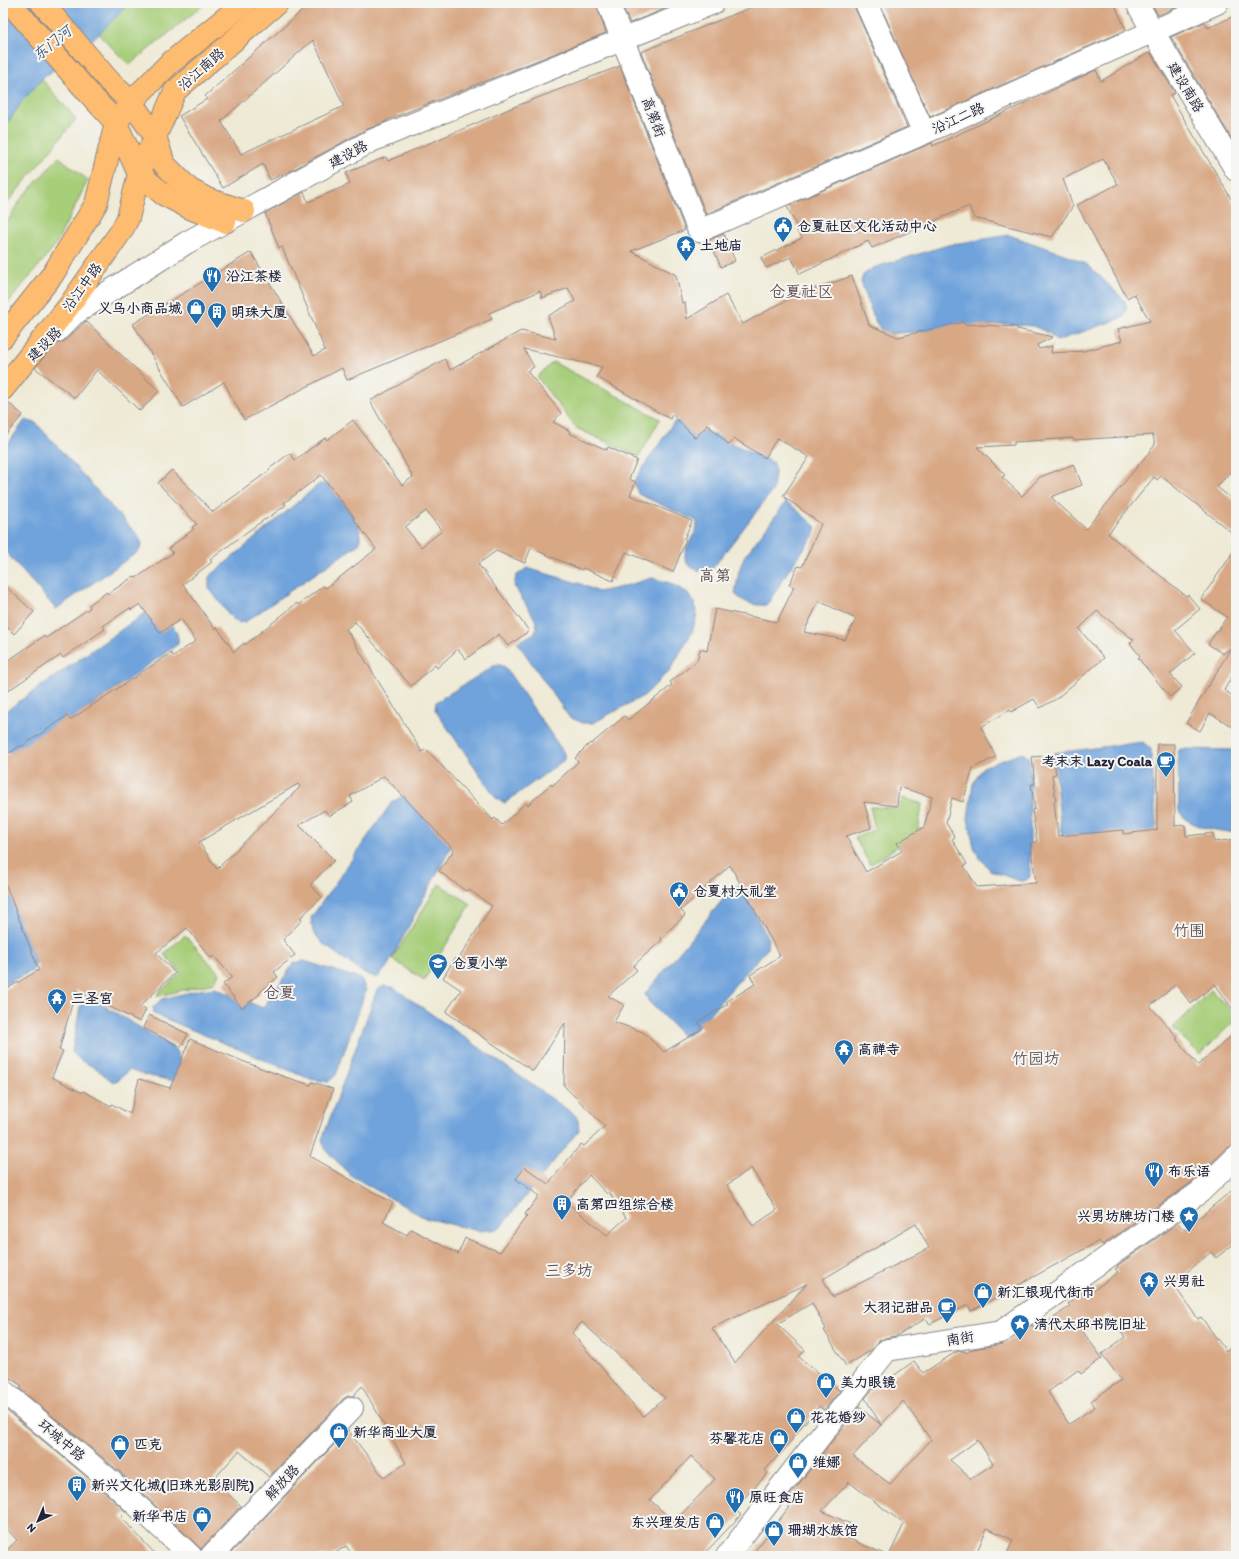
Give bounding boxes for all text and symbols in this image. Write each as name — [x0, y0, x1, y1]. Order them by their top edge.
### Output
water label: 东门河 — [29, 20, 77, 64]
street label: 沿江南路 — [175, 45, 228, 94]
street label: 建设南路 — [1164, 59, 1207, 116]
street label: 高第街 — [638, 95, 669, 140]
street label: 沿江二路 — [929, 99, 987, 138]
street label: 建设路 — [326, 137, 371, 172]
public building icon: 仓夏社区文化活动中心 — [772, 215, 794, 243]
place label: 仓夏社区文化活动中心 — [797, 218, 937, 235]
temple icon: 土地庙 — [675, 234, 697, 262]
place label: 土地庙 — [700, 237, 742, 254]
street label: 沿江中路 — [59, 260, 106, 315]
restaurant icon: 沿江茶楼 — [201, 265, 223, 293]
place label: 沿江茶楼 — [226, 268, 282, 285]
district label: 仓夏社区 — [769, 282, 833, 301]
shop icon: 义乌小商品城 — [185, 297, 207, 325]
place label: 义乌小商品城 — [98, 300, 182, 317]
building icon: 明珠大厦 — [206, 301, 228, 329]
place label: 明珠大厦 — [231, 304, 287, 321]
street label: 建设路 — [23, 323, 65, 365]
district label: 高第 — [699, 566, 731, 585]
cafe icon: 考末末 Lazy Coala — [1155, 750, 1177, 778]
place label: 考末末 Lazy Coala — [1042, 753, 1153, 770]
public building icon: 仓夏村大礼堂 — [668, 880, 690, 908]
place label: 仓夏村大礼堂 — [693, 883, 777, 900]
district label: 竹围 — [1173, 921, 1205, 940]
school or university icon: 仓夏小学 — [427, 952, 449, 980]
place label: 仓夏小学 — [452, 955, 508, 972]
district label: 仓夏 — [263, 983, 295, 1002]
temple icon: 三圣宫 — [46, 987, 68, 1015]
place label: 三圣宫 — [71, 990, 113, 1007]
temple icon: 高禅寺 — [833, 1038, 855, 1066]
place label: 高禅寺 — [858, 1041, 900, 1058]
district label: 竹园坊 — [1012, 1049, 1060, 1068]
restaurant icon: 布乐语 — [1143, 1160, 1165, 1188]
place label: 布乐语 — [1168, 1163, 1210, 1180]
building icon: 高第四组综合楼 — [551, 1193, 573, 1221]
place label: 高第四组综合楼 — [576, 1196, 674, 1213]
place icon: 兴男坊牌坊门楼 — [1178, 1205, 1200, 1233]
place label: 兴男坊牌坊门楼 — [1077, 1208, 1175, 1225]
district label: 三多坊 — [545, 1261, 593, 1280]
temple icon: 兴男社 — [1138, 1270, 1160, 1298]
place label: 兴男社 — [1163, 1273, 1205, 1290]
shop icon: 新汇银现代街市 — [972, 1281, 994, 1309]
place label: 新汇银现代街市 — [997, 1284, 1095, 1301]
cafe icon: 大羽记甜品 — [936, 1296, 958, 1324]
place label: 大羽记甜品 — [863, 1299, 933, 1316]
place icon: 清代太邱书院旧址 — [1009, 1313, 1031, 1341]
place label: 清代太邱书院旧址 — [1034, 1316, 1146, 1333]
street label: 南街 — [945, 1328, 975, 1349]
shop icon: 美力眼镜 — [815, 1371, 837, 1399]
place label: 美力眼镜 — [840, 1374, 896, 1391]
shop icon: 花花婚纱 — [785, 1406, 807, 1434]
place label: 花花婚纱 — [810, 1409, 866, 1426]
street label: 环城中路 — [35, 1416, 89, 1465]
shop icon: 新华商业大厦 — [328, 1421, 350, 1449]
place label: 新华商业大厦 — [353, 1424, 437, 1441]
shop icon: 芬馨花店 — [768, 1427, 790, 1455]
place label: 芬馨花店 — [709, 1430, 765, 1447]
shop icon: 匹克 — [109, 1433, 131, 1461]
place label: 匹克 — [134, 1436, 162, 1453]
shop icon: 维娜 — [787, 1451, 809, 1479]
place label: 维娜 — [812, 1454, 840, 1471]
street label: 解放路 — [262, 1461, 303, 1503]
building icon: 新兴文化城(旧珠光影剧院) — [66, 1474, 88, 1502]
place label: 新兴文化城(旧珠光影剧院) — [91, 1477, 255, 1494]
restaurant icon: 原旺食店 — [724, 1486, 746, 1514]
place label: 原旺食店 — [749, 1489, 805, 1506]
north arrow — [18, 1501, 58, 1541]
shop icon: 新华书店 — [191, 1505, 213, 1533]
place label: 新华书店 — [132, 1508, 188, 1525]
shop icon: 东兴理发店 — [704, 1511, 726, 1539]
place label: 东兴理发店 — [631, 1514, 701, 1531]
shop icon: 珊瑚水族馆 — [763, 1519, 785, 1547]
text: N — [24, 1521, 39, 1535]
place label: 珊瑚水族馆 — [787, 1522, 858, 1539]

